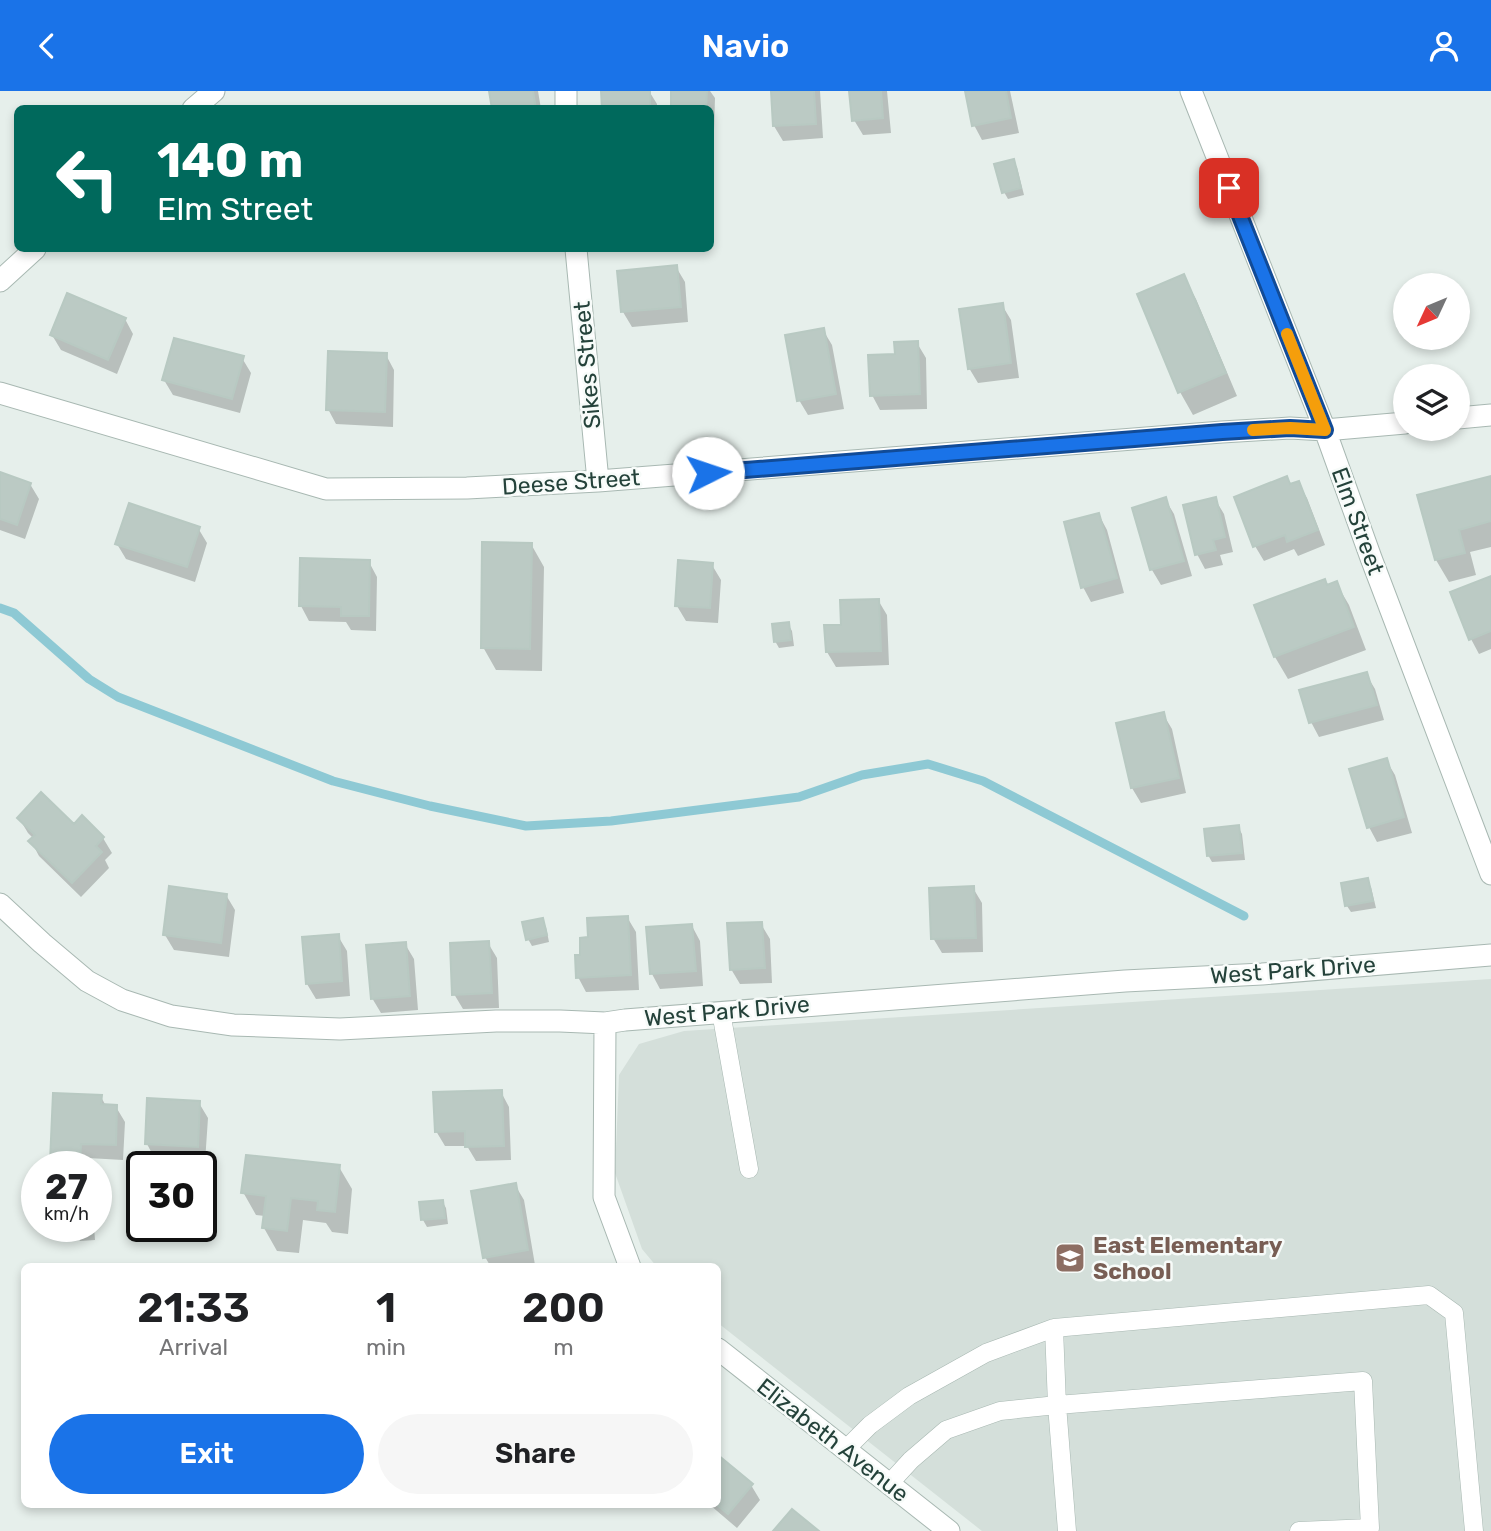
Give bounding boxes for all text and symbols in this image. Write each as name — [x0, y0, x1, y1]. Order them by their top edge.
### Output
icon: back — [28, 27, 66, 65]
text: Navio — [702, 27, 789, 65]
icon: person — [1425, 27, 1463, 65]
text: 140 m — [157, 131, 303, 189]
icon: left — [42, 133, 133, 224]
pin — [1199, 158, 1259, 218]
icon: arrive — [1210, 169, 1248, 207]
text: Elm Street — [157, 190, 313, 228]
north arrow — [1393, 273, 1470, 350]
map controls — [1393, 273, 1470, 441]
street label: Sikes Street — [567, 300, 607, 430]
button: layers — [1393, 364, 1470, 441]
position arrow — [671, 436, 745, 510]
street label: Deese Street — [501, 463, 641, 501]
street label: Elm Street — [1326, 464, 1390, 578]
street label: West Park Drive — [1209, 950, 1377, 990]
street label: West Park Drive — [643, 990, 811, 1032]
speed limit sign: 30 — [126, 1151, 217, 1242]
text: 27 — [45, 1166, 88, 1208]
text: km/h — [44, 1203, 89, 1225]
place label: East Elementary School — [1093, 1231, 1283, 1285]
school or university icon: East Elementary School — [1053, 1241, 1087, 1275]
text: 21:33 — [137, 1283, 250, 1333]
text: 1 — [376, 1283, 396, 1333]
text: 200 — [522, 1283, 605, 1333]
text: Arrival — [159, 1333, 228, 1361]
text: min — [366, 1333, 406, 1361]
text: m — [553, 1333, 574, 1361]
street label: Elizabeth Avenue — [752, 1372, 914, 1508]
button: Exit — [49, 1414, 364, 1494]
button: Share — [378, 1414, 693, 1494]

